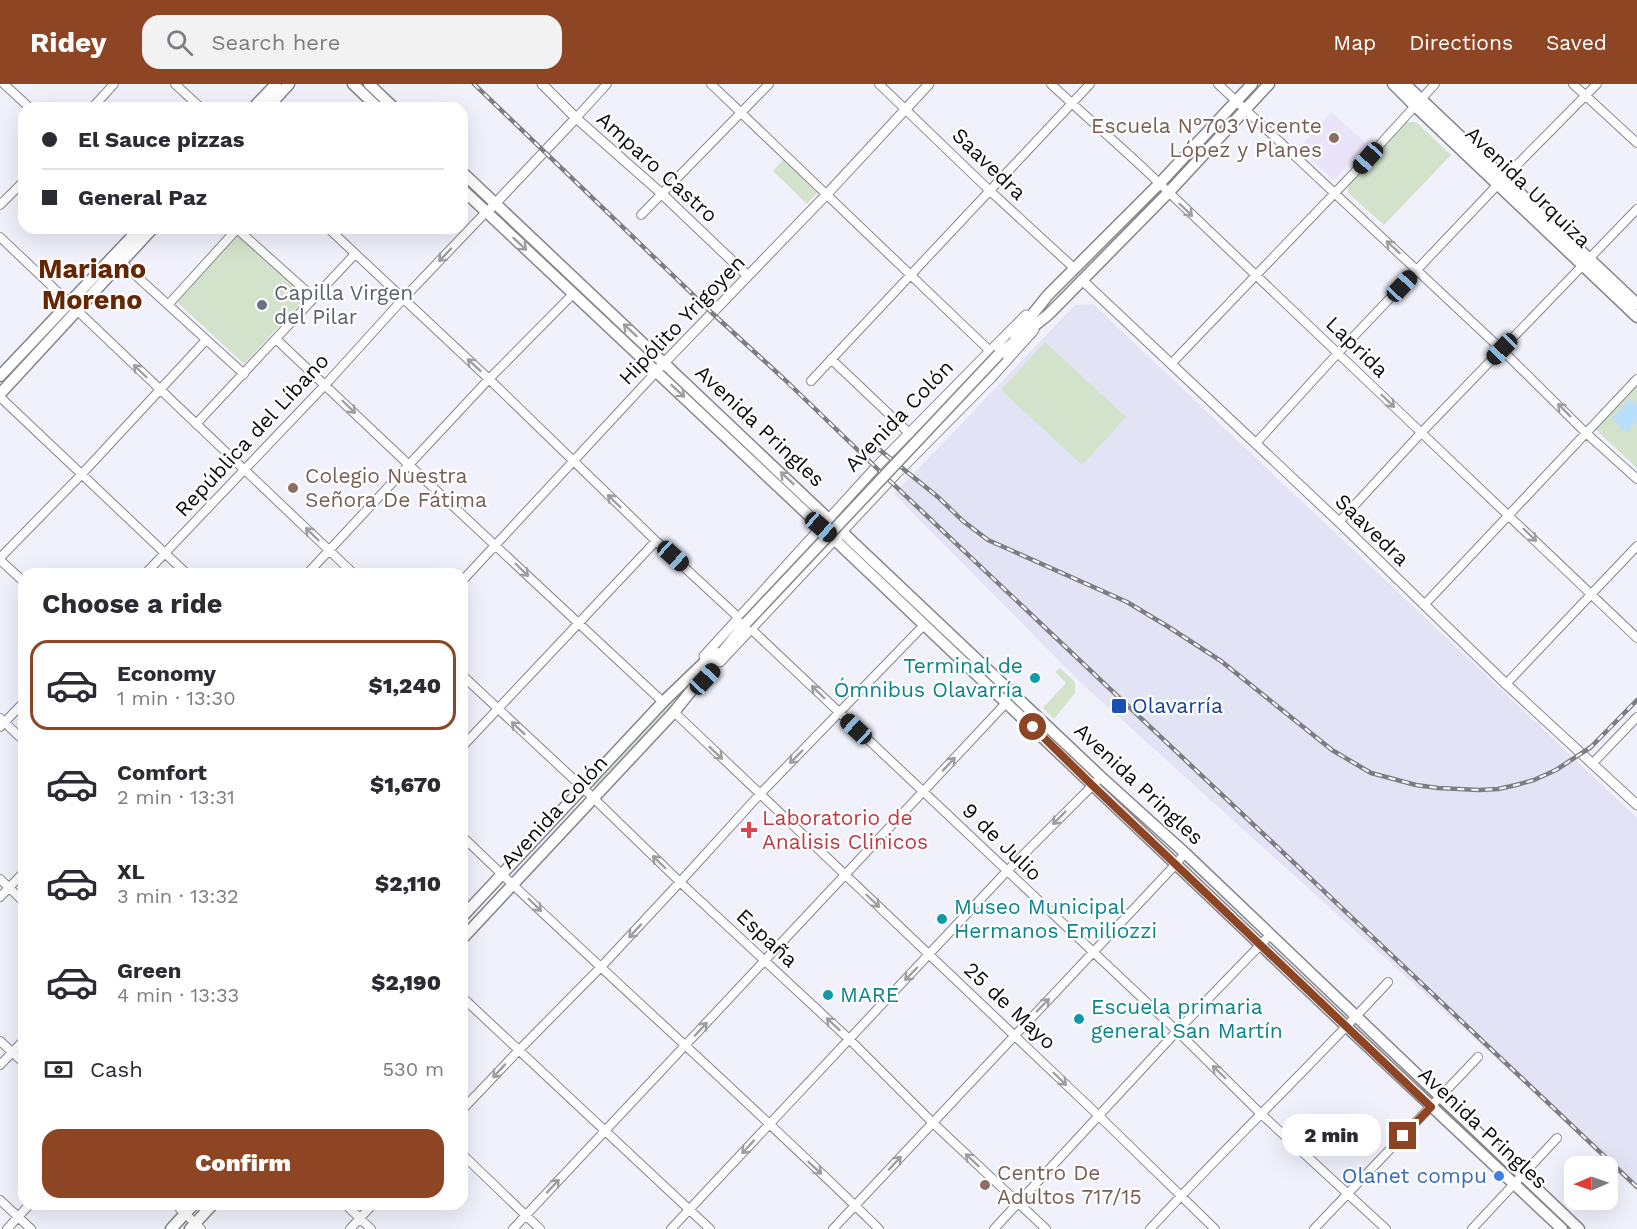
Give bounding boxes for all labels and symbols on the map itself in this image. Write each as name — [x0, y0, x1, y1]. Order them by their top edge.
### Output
street label: Amparo Castro — [592, 106, 723, 227]
place label: Escuela N°703 Vicente López y Planes — [1091, 113, 1322, 162]
street label: Avenida Urquiza — [1461, 121, 1596, 253]
street label: Saavedra — [947, 122, 1032, 205]
marker: Escuela N°703 Vicente López y Planes — [1327, 131, 1341, 145]
car — [1349, 139, 1387, 177]
one-way arrow — [1178, 203, 1193, 217]
one-way arrow — [512, 237, 527, 251]
one-way arrow — [1385, 240, 1400, 254]
one-way arrow — [438, 247, 453, 262]
street label: Hipólito Yrigoyen — [613, 250, 750, 390]
district label: Mariano Moreno — [38, 253, 146, 316]
car — [1383, 267, 1421, 305]
place label: Capilla Virgen del Pilar — [274, 280, 413, 329]
marker: Capilla Virgen del Pilar — [255, 298, 269, 312]
street label: Laprida — [1321, 311, 1394, 382]
one-way arrow — [623, 323, 638, 337]
car — [1483, 330, 1521, 368]
street label: República del Líbano — [169, 348, 334, 522]
street label: Avenida Colón — [839, 355, 958, 477]
one-way arrow — [466, 358, 481, 372]
street label: Avenida Pringles — [691, 359, 830, 492]
one-way arrow — [133, 364, 148, 378]
one-way arrow — [670, 384, 685, 398]
one-way arrow — [1381, 394, 1396, 409]
one-way arrow — [342, 400, 357, 415]
one-way arrow — [1556, 403, 1571, 418]
place label: Colegio Nuestra Señora De Fátima — [305, 463, 487, 512]
one-way arrow — [780, 472, 795, 486]
marker: Colegio Nuestra Señora De Fátima — [286, 481, 300, 495]
street label: Saavedra — [1330, 488, 1415, 571]
one-way arrow — [606, 493, 621, 508]
car — [802, 508, 840, 546]
one-way arrow — [304, 527, 319, 542]
one-way arrow — [1523, 528, 1538, 542]
car — [654, 537, 692, 575]
one-way arrow — [514, 563, 529, 577]
place label: Terminal de Ómnibus Olavarría — [834, 653, 1023, 702]
car — [686, 660, 724, 698]
marker: Terminal de Ómnibus Olavarría — [1028, 671, 1042, 685]
one-way arrow — [810, 685, 825, 700]
place label: Olavarría — [1132, 693, 1223, 718]
marker: Olavarría — [1110, 697, 1128, 715]
car — [837, 710, 875, 748]
route start — [1019, 713, 1046, 740]
street label: Avenida Pringles — [1070, 717, 1209, 850]
one-way arrow — [511, 721, 526, 735]
one-way arrow — [709, 745, 724, 760]
street label: Avenida Colón — [495, 750, 612, 873]
one-way arrow — [788, 750, 803, 765]
one-way arrow — [942, 757, 956, 772]
street label: 9 de Julio — [957, 797, 1047, 886]
place label: Laboratorio de Analisis Clinicos — [762, 805, 928, 854]
one-way arrow — [1052, 811, 1067, 825]
marker: Laboratorio de Analisis Clinicos — [740, 821, 758, 839]
one-way arrow — [652, 855, 667, 870]
one-way arrow — [865, 894, 880, 908]
place label: Museo Municipal Hermanos Emiliozzi — [954, 894, 1157, 943]
one-way arrow — [527, 898, 542, 913]
street label: España — [732, 903, 803, 972]
marker: Museo Municipal Hermanos Emiliozzi — [935, 912, 949, 926]
one-way arrow — [628, 924, 642, 939]
street label: 25 de Mayo — [959, 957, 1062, 1055]
one-way arrow — [903, 967, 918, 982]
place label: MARE — [840, 982, 899, 1007]
marker: MARE — [821, 988, 835, 1002]
place label: Escuela primaria general San Martín — [1091, 994, 1283, 1043]
one-way arrow — [1036, 998, 1050, 1013]
marker: Escuela primaria general San Martín — [1072, 1012, 1086, 1026]
one-way arrow — [825, 1017, 840, 1031]
one-way arrow — [693, 1021, 708, 1036]
street label: Avenida Pringles — [1414, 1061, 1553, 1194]
one-way arrow — [492, 1063, 506, 1078]
one-way arrow — [1211, 1065, 1226, 1079]
one-way arrow — [1053, 1072, 1068, 1086]
callout: 2 min — [1283, 1115, 1382, 1157]
route end — [1389, 1122, 1416, 1149]
one-way arrow — [741, 1139, 755, 1154]
one-way arrow — [965, 1153, 980, 1167]
one-way arrow — [888, 1155, 902, 1170]
north arrow — [1564, 1156, 1618, 1210]
place label: Centro De Adultos 717/15 — [997, 1160, 1142, 1209]
one-way arrow — [807, 1161, 822, 1175]
place label: Olanet compu — [1342, 1163, 1487, 1188]
marker: Olanet compu — [1492, 1169, 1506, 1183]
marker: Centro De Adultos 717/15 — [978, 1178, 992, 1192]
one-way arrow — [546, 1179, 560, 1194]

